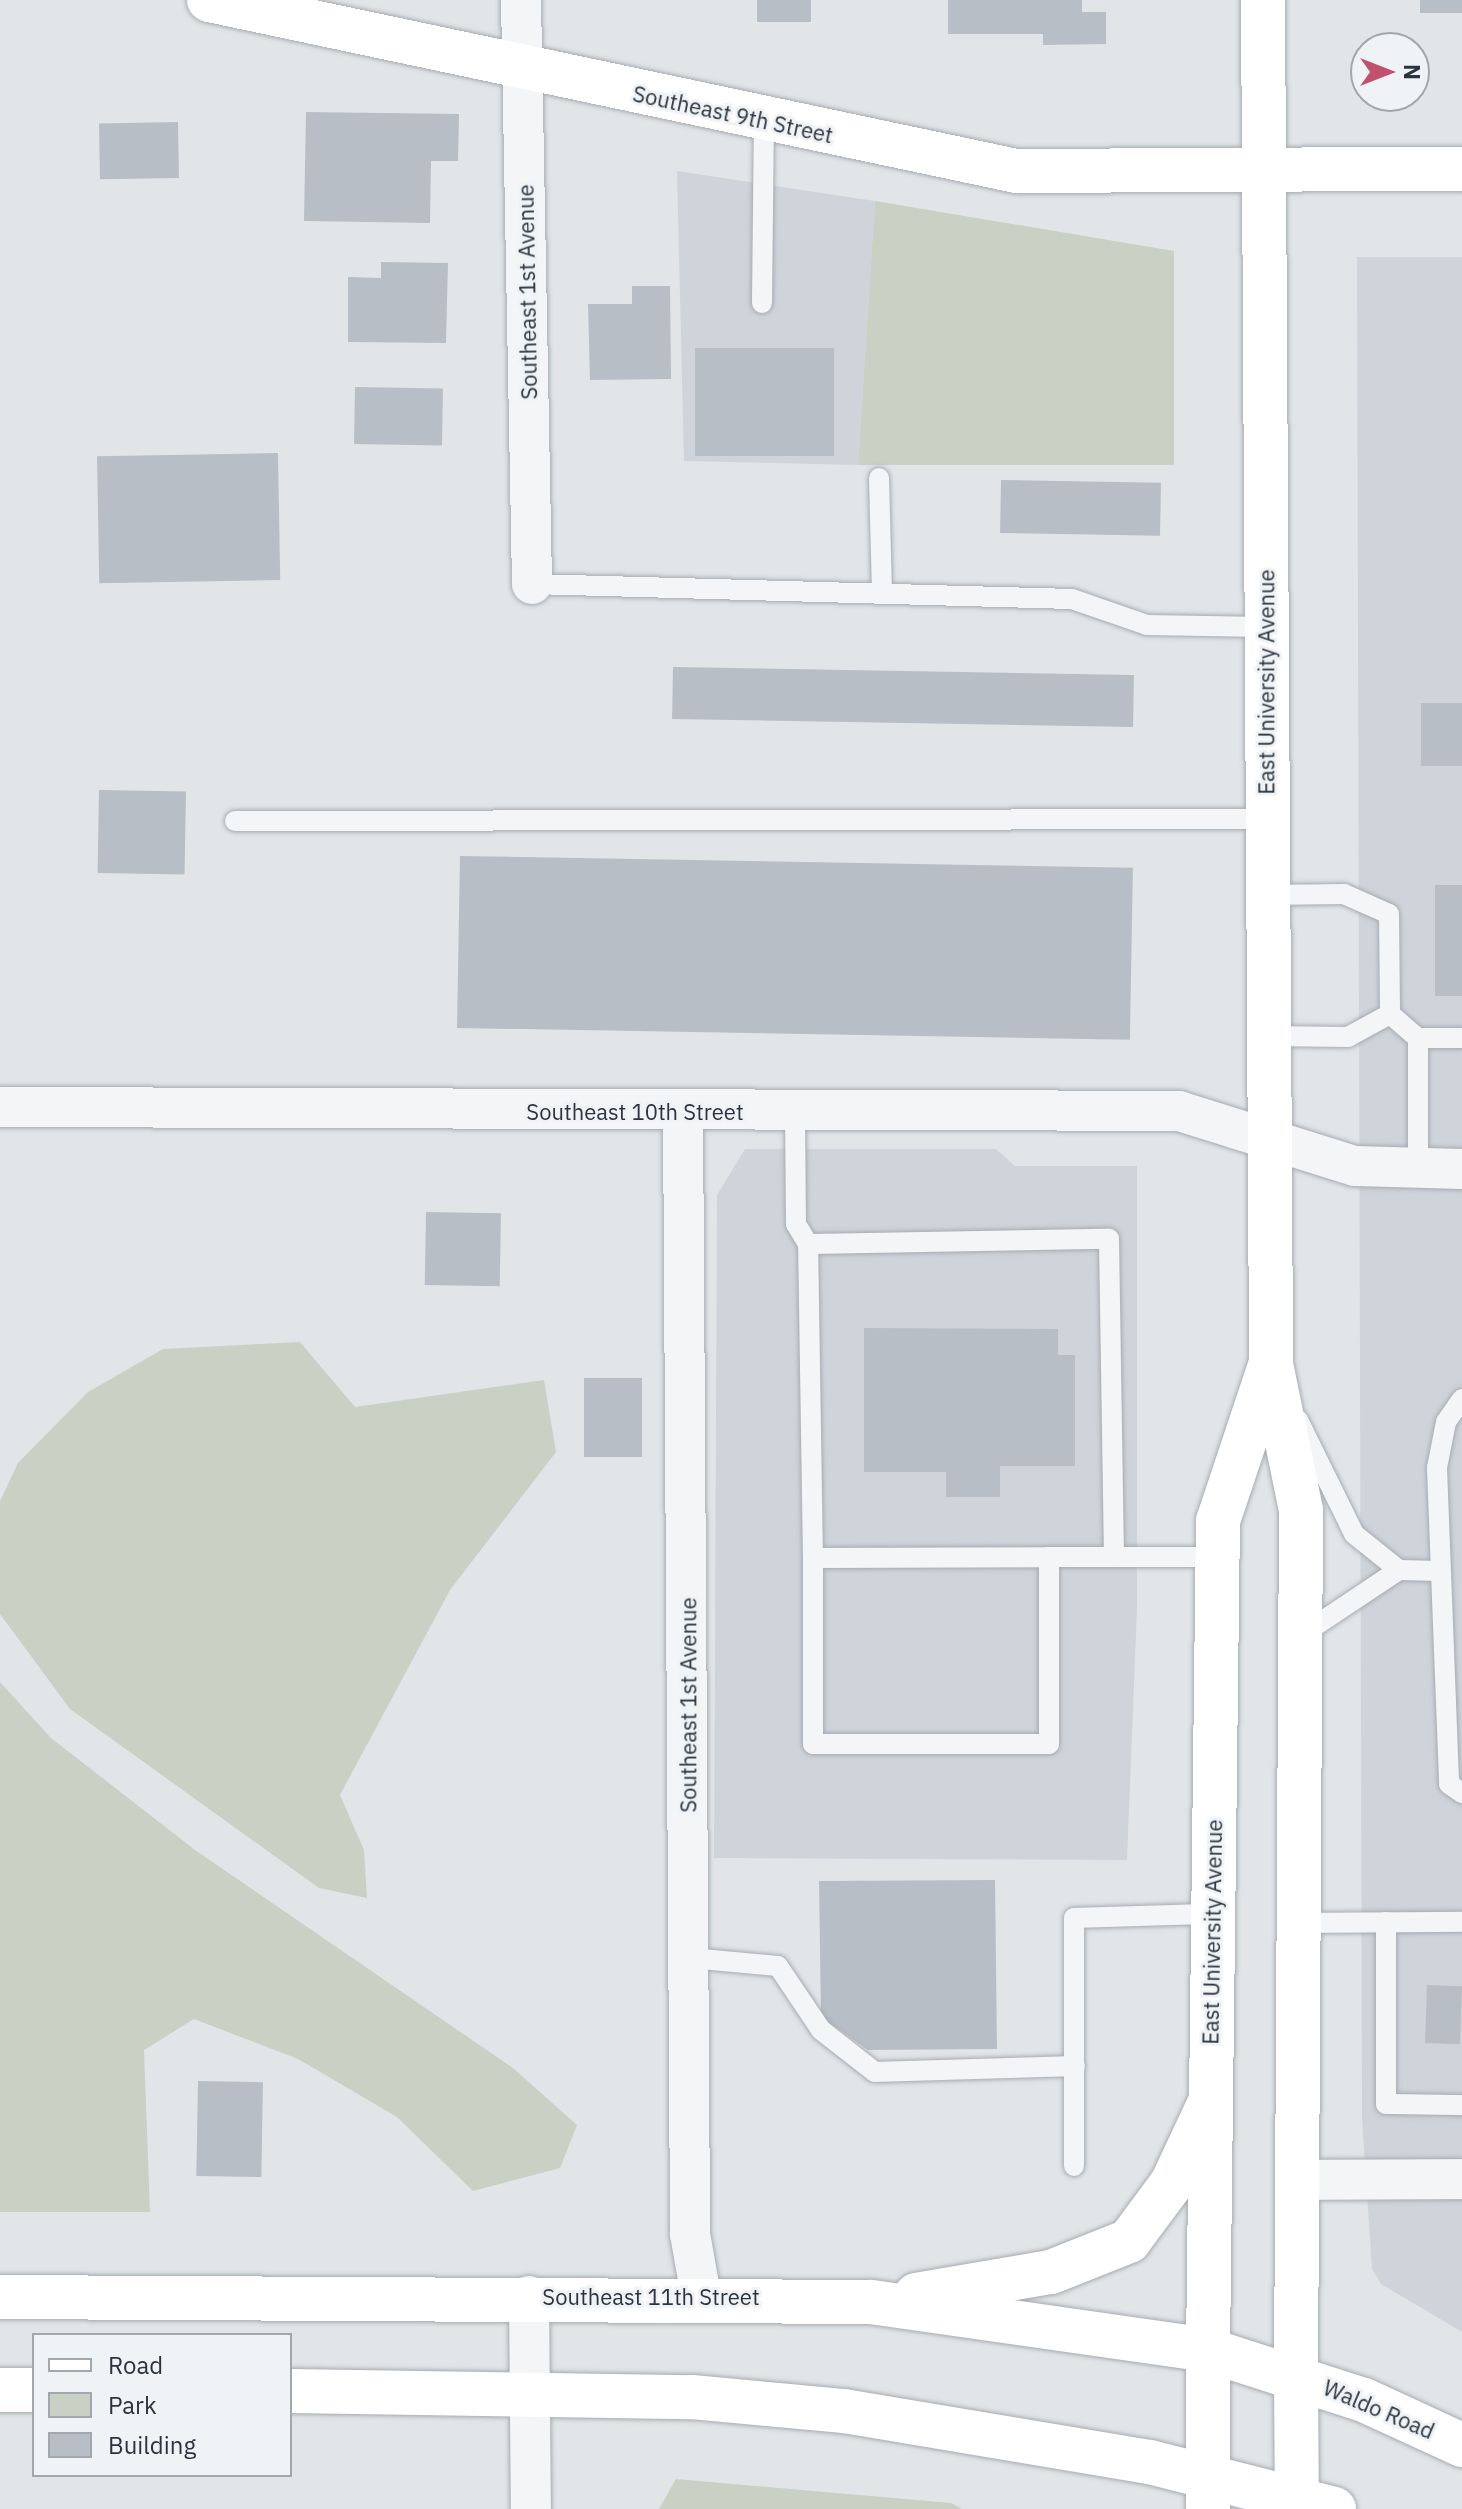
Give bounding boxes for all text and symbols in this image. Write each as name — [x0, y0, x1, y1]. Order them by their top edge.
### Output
north arrow — [1350, 32, 1430, 112]
text: N — [1398, 64, 1427, 80]
street label: Southeast 9th Street — [630, 80, 836, 148]
street label: Southeast 1st Avenue — [512, 184, 542, 400]
street label: East University Avenue — [1253, 569, 1279, 795]
street label: Southeast 10th Street — [526, 1099, 744, 1125]
street label: Southeast 1st Avenue — [675, 1597, 701, 1813]
street label: East University Avenue — [1197, 1819, 1227, 2045]
street label: Southeast 11th Street — [542, 2284, 760, 2310]
legend — [32, 2333, 292, 2477]
text: Road — [108, 2349, 163, 2381]
street label: Waldo Road — [1320, 2374, 1438, 2444]
text: Park — [108, 2389, 157, 2421]
text: Building — [108, 2429, 196, 2461]

